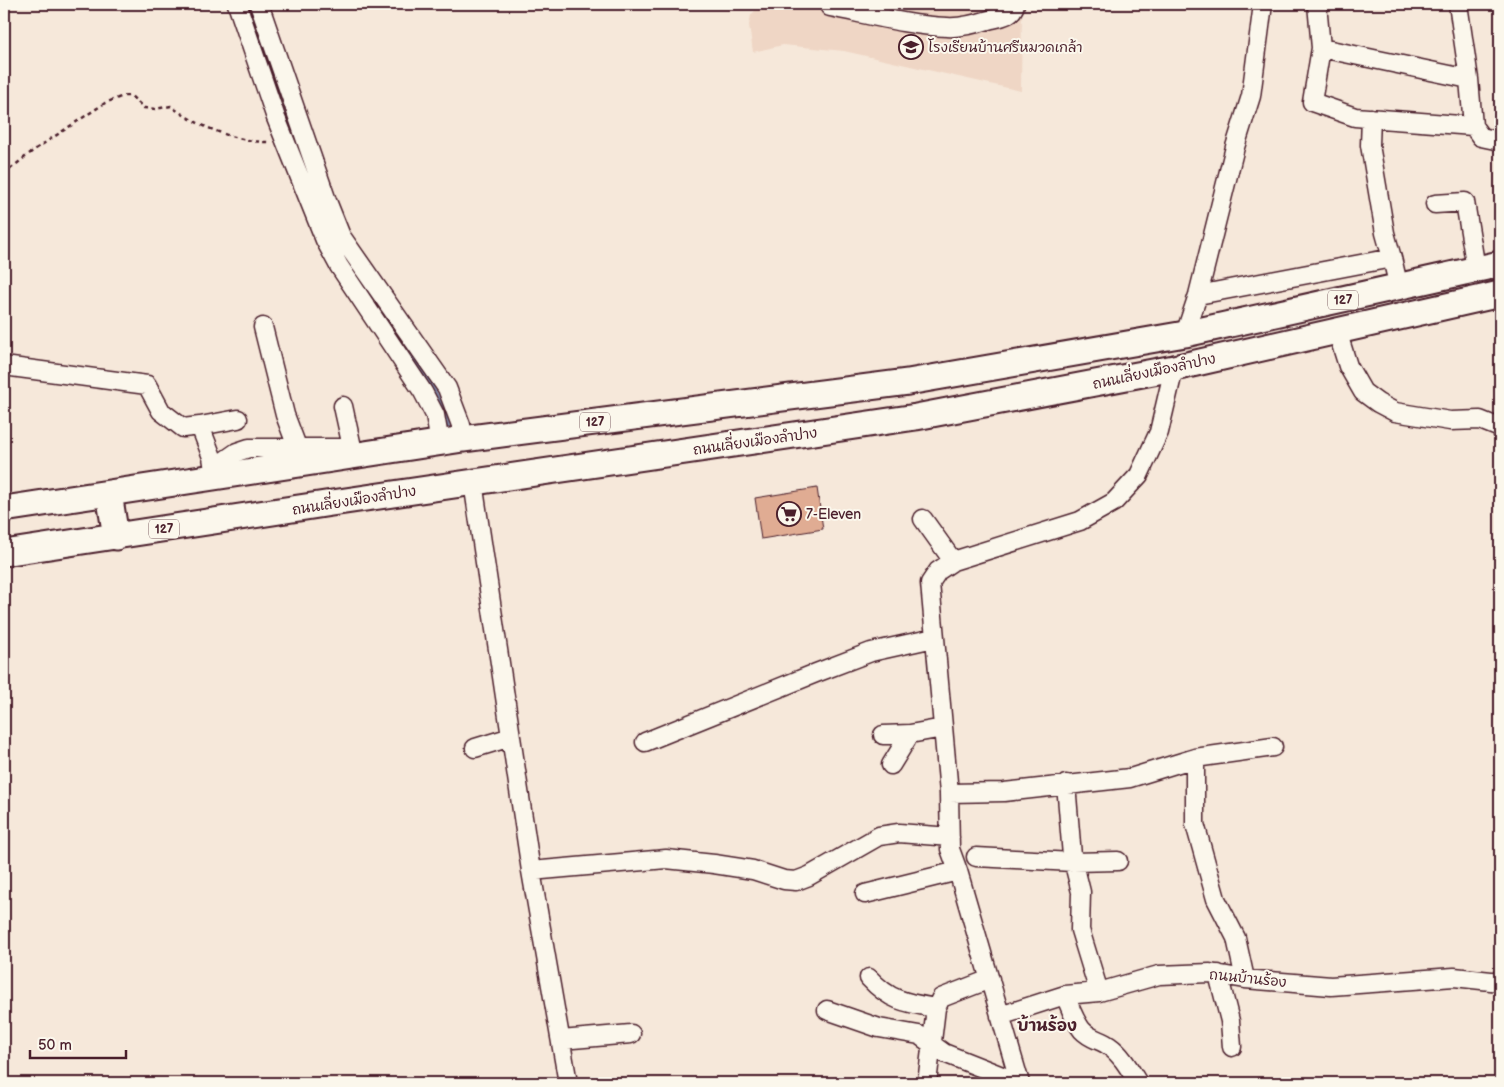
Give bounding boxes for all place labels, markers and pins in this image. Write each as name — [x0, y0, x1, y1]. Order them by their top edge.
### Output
school or university icon: โรงเรียนบ้านศรีหมวดเกล้า — [898, 34, 924, 60]
place label: โรงเรียนบ้านศรีหมวดเกล้า — [928, 38, 1083, 56]
supermarket icon: 7-Eleven — [776, 501, 802, 527]
place label: 7-Eleven — [806, 506, 861, 523]

